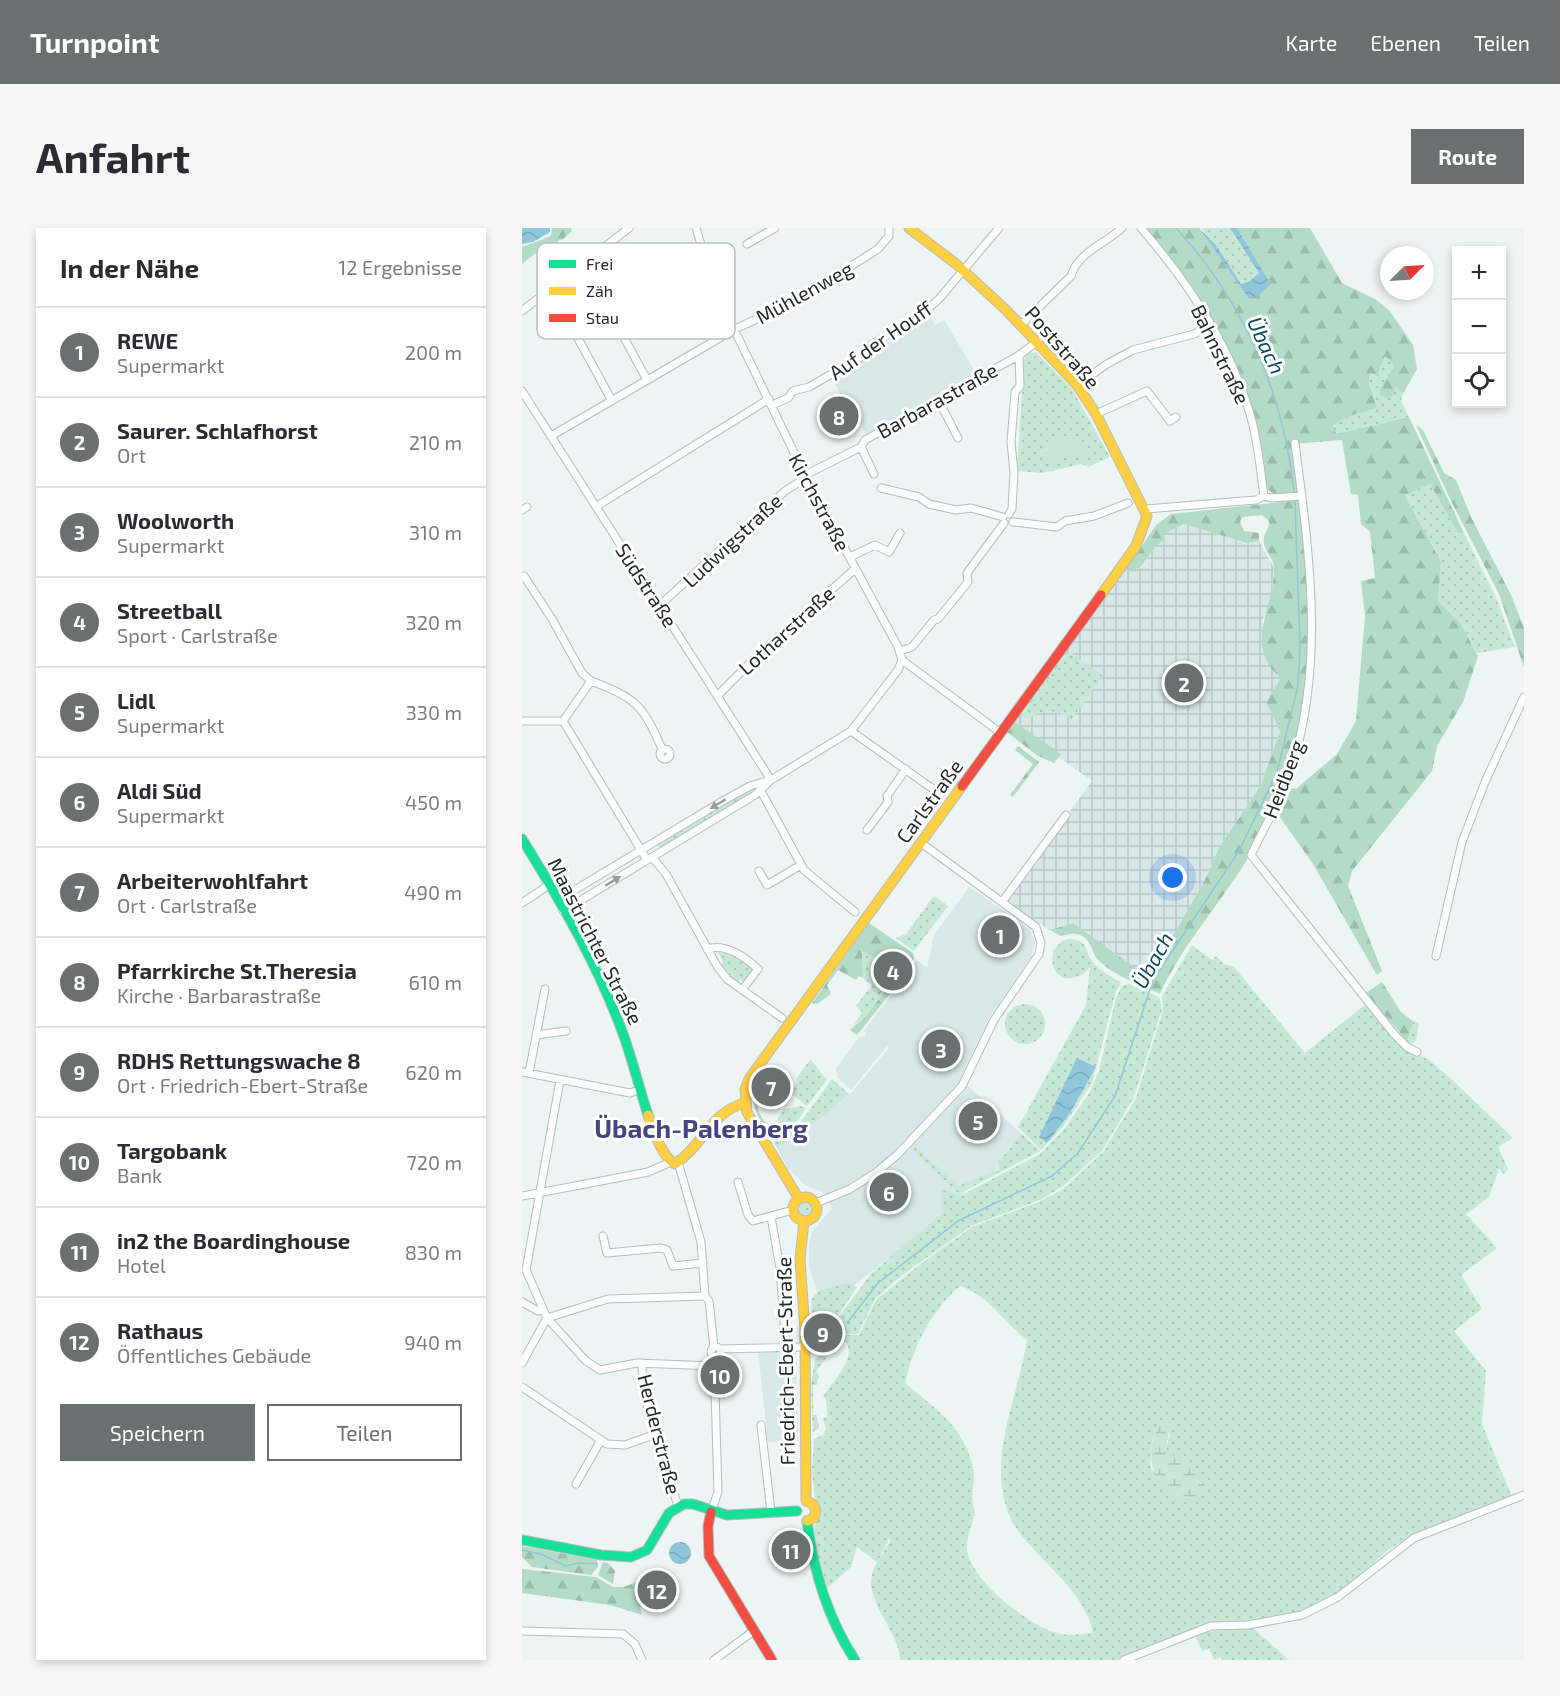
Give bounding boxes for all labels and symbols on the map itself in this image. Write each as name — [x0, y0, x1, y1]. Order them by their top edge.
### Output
legend — [537, 243, 735, 339]
north arrow — [1380, 246, 1434, 300]
text: Frei — [586, 254, 613, 273]
street label: Mühlenweg — [751, 256, 857, 328]
text: Zäh — [586, 281, 613, 300]
street label: Auf der Houff — [824, 295, 937, 384]
street label: Bahnstraße — [1187, 300, 1255, 408]
street label: Poststraße — [1021, 301, 1105, 393]
text: Stau — [586, 308, 619, 327]
water label: Übach — [1243, 312, 1291, 378]
street label: Barbarastraße — [873, 357, 1001, 443]
pin: 8 — [820, 394, 858, 438]
street label: Kirchstraße — [784, 449, 856, 555]
street label: Ludwigstraße — [677, 488, 787, 592]
street label: Südstraße — [611, 539, 683, 631]
street label: Lotharstraße — [733, 581, 839, 679]
pin: 2 — [1164, 660, 1204, 706]
street label: Heidberg — [1257, 737, 1309, 821]
street label: Carlstraße — [891, 755, 967, 847]
one-way arrow — [710, 799, 726, 810]
street label: Maastrichter Straße — [544, 854, 648, 1028]
your location — [1158, 863, 1187, 892]
one-way arrow — [605, 875, 621, 886]
pin: 1 — [980, 912, 1020, 958]
water label: Übach — [1126, 928, 1178, 992]
pin: 4 — [874, 948, 913, 994]
pin: 3 — [922, 1026, 960, 1072]
pin: 7 — [752, 1064, 790, 1110]
pin: 5 — [958, 1098, 998, 1144]
district label: Übach-Palenberg — [594, 1112, 808, 1143]
pin: 6 — [870, 1170, 908, 1214]
street label: Friedrich-Ebert-Straße — [771, 1257, 799, 1465]
pin: 9 — [804, 1310, 842, 1356]
pin: 10 — [700, 1352, 740, 1398]
street label: Herderstraße — [633, 1371, 687, 1497]
pin: 11 — [772, 1528, 810, 1572]
pin: 12 — [638, 1568, 676, 1612]

